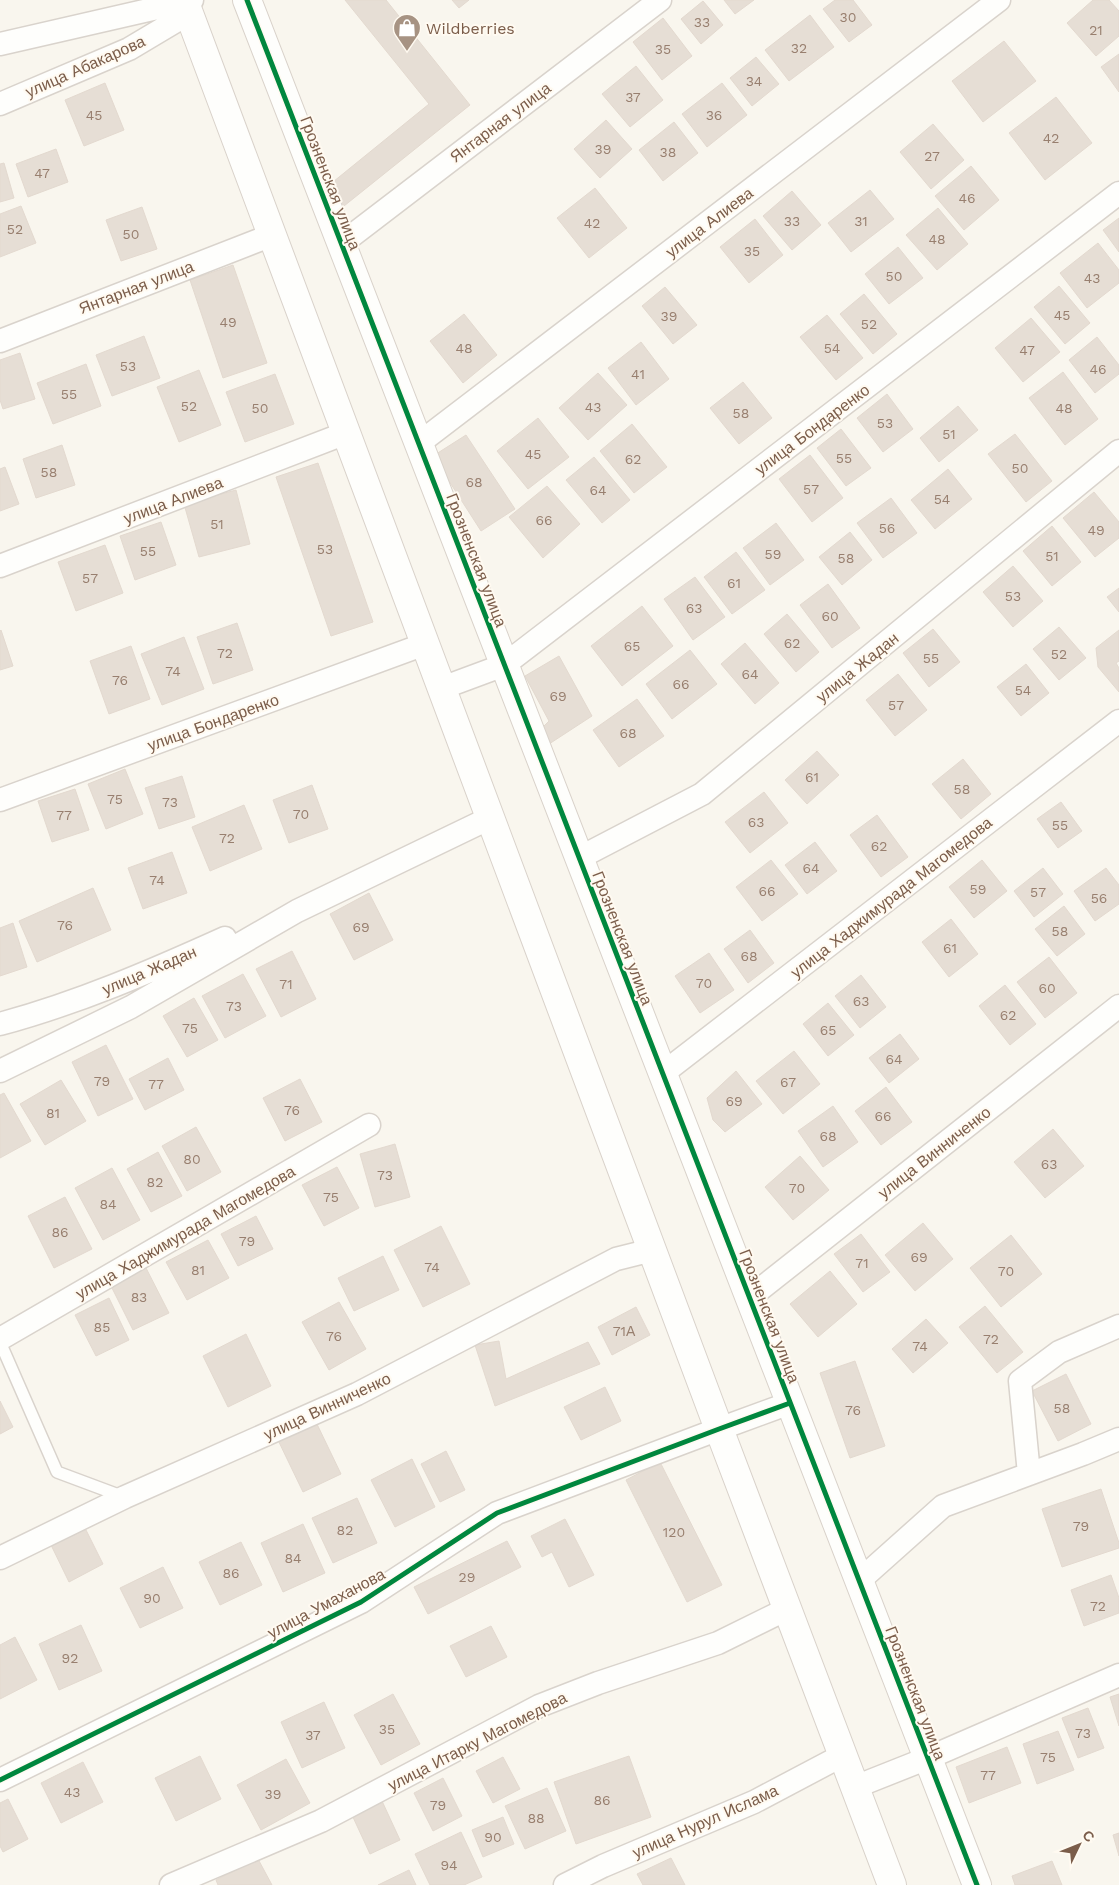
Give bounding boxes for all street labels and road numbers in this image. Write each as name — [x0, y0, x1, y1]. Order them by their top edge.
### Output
street label: улица Абакарова — [22, 31, 148, 101]
street label: Янтарная улица — [446, 78, 554, 166]
street label: Грозненская улица — [296, 114, 365, 253]
street label: улица Алиева — [662, 183, 757, 261]
street label: Янтарная улица — [76, 257, 196, 318]
street label: улица Бондаренко — [751, 380, 873, 479]
street label: улица Алиева — [121, 473, 225, 528]
street label: Грозненская улица — [442, 491, 511, 630]
street label: улица Жадан — [812, 628, 902, 706]
street label: улица Бондаренко — [145, 690, 282, 755]
street label: улица Хаджимурада Магомедова — [787, 813, 996, 982]
street label: Грозненская улица — [588, 869, 657, 1008]
street label: улица Жадан — [99, 942, 199, 999]
street label: улица Винниченко — [874, 1102, 995, 1202]
street label: улица Хаджимурада Магомедова — [72, 1162, 298, 1303]
street label: Грозненская улица — [735, 1247, 804, 1386]
street label: улица Винниченко — [261, 1369, 394, 1444]
street label: улица Умаханова — [264, 1564, 388, 1642]
street label: Грозненская улица — [881, 1624, 950, 1763]
street label: улица Итарку Магомедова — [385, 1688, 570, 1795]
street label: улица Нурул Ислама — [629, 1781, 781, 1862]

